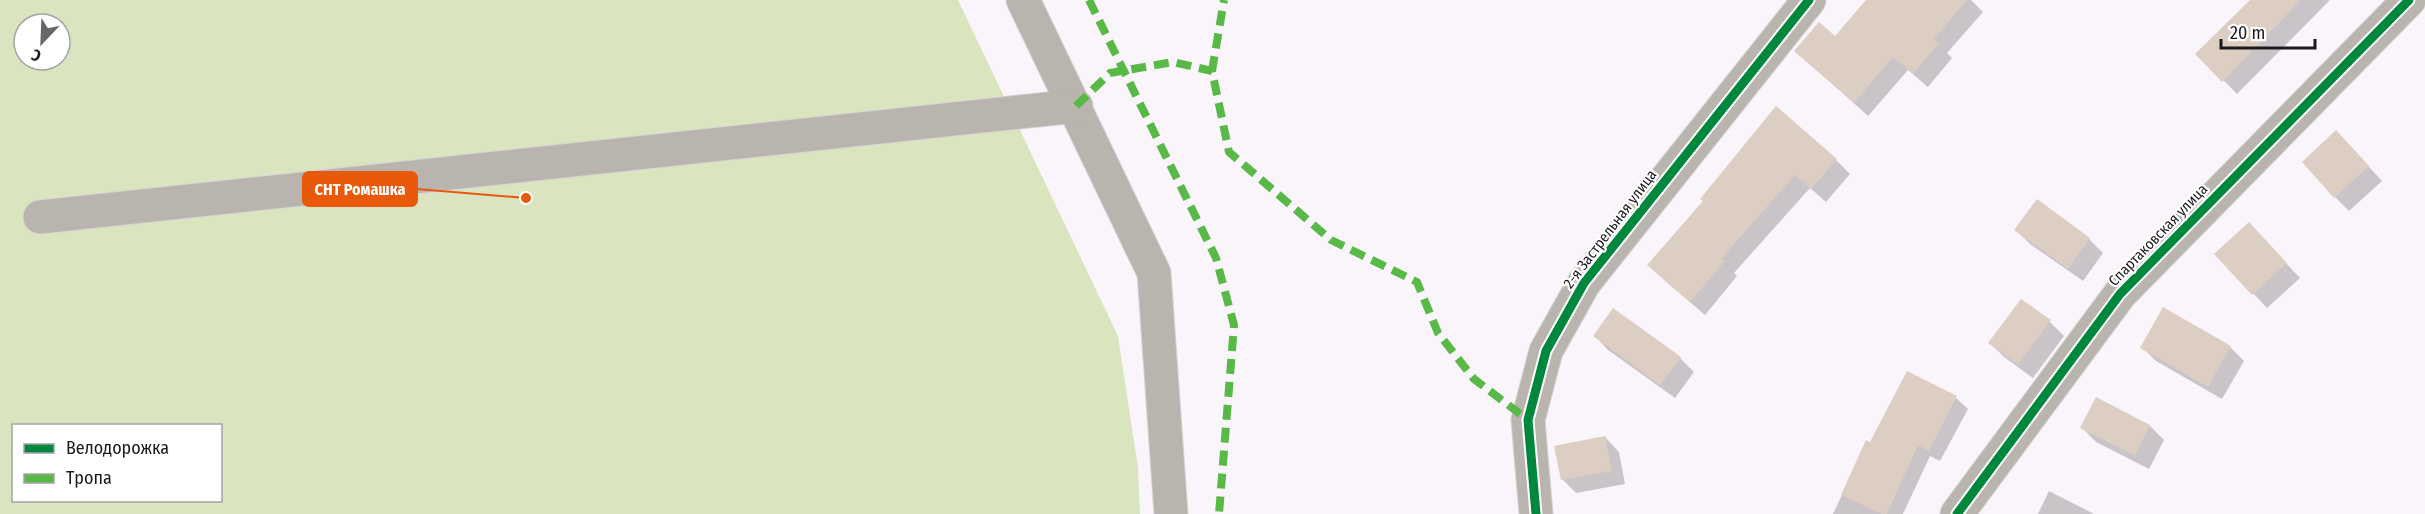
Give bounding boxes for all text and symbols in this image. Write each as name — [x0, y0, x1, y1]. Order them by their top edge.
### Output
north arrow — [12, 12, 72, 72]
scale bar — [2221, 12, 2316, 50]
text: 20 m — [2230, 22, 2265, 44]
text: С — [28, 45, 44, 66]
street label: 2-я Застрельная улица — [1560, 166, 1660, 292]
callout: СНТ Ромашка — [303, 172, 417, 206]
text: СНТ Ромашка — [315, 180, 405, 199]
street label: Спартаковская улица — [2105, 180, 2211, 290]
legend — [12, 424, 222, 502]
text: Велодорожка — [66, 437, 169, 459]
text: Тропа — [66, 467, 112, 489]

